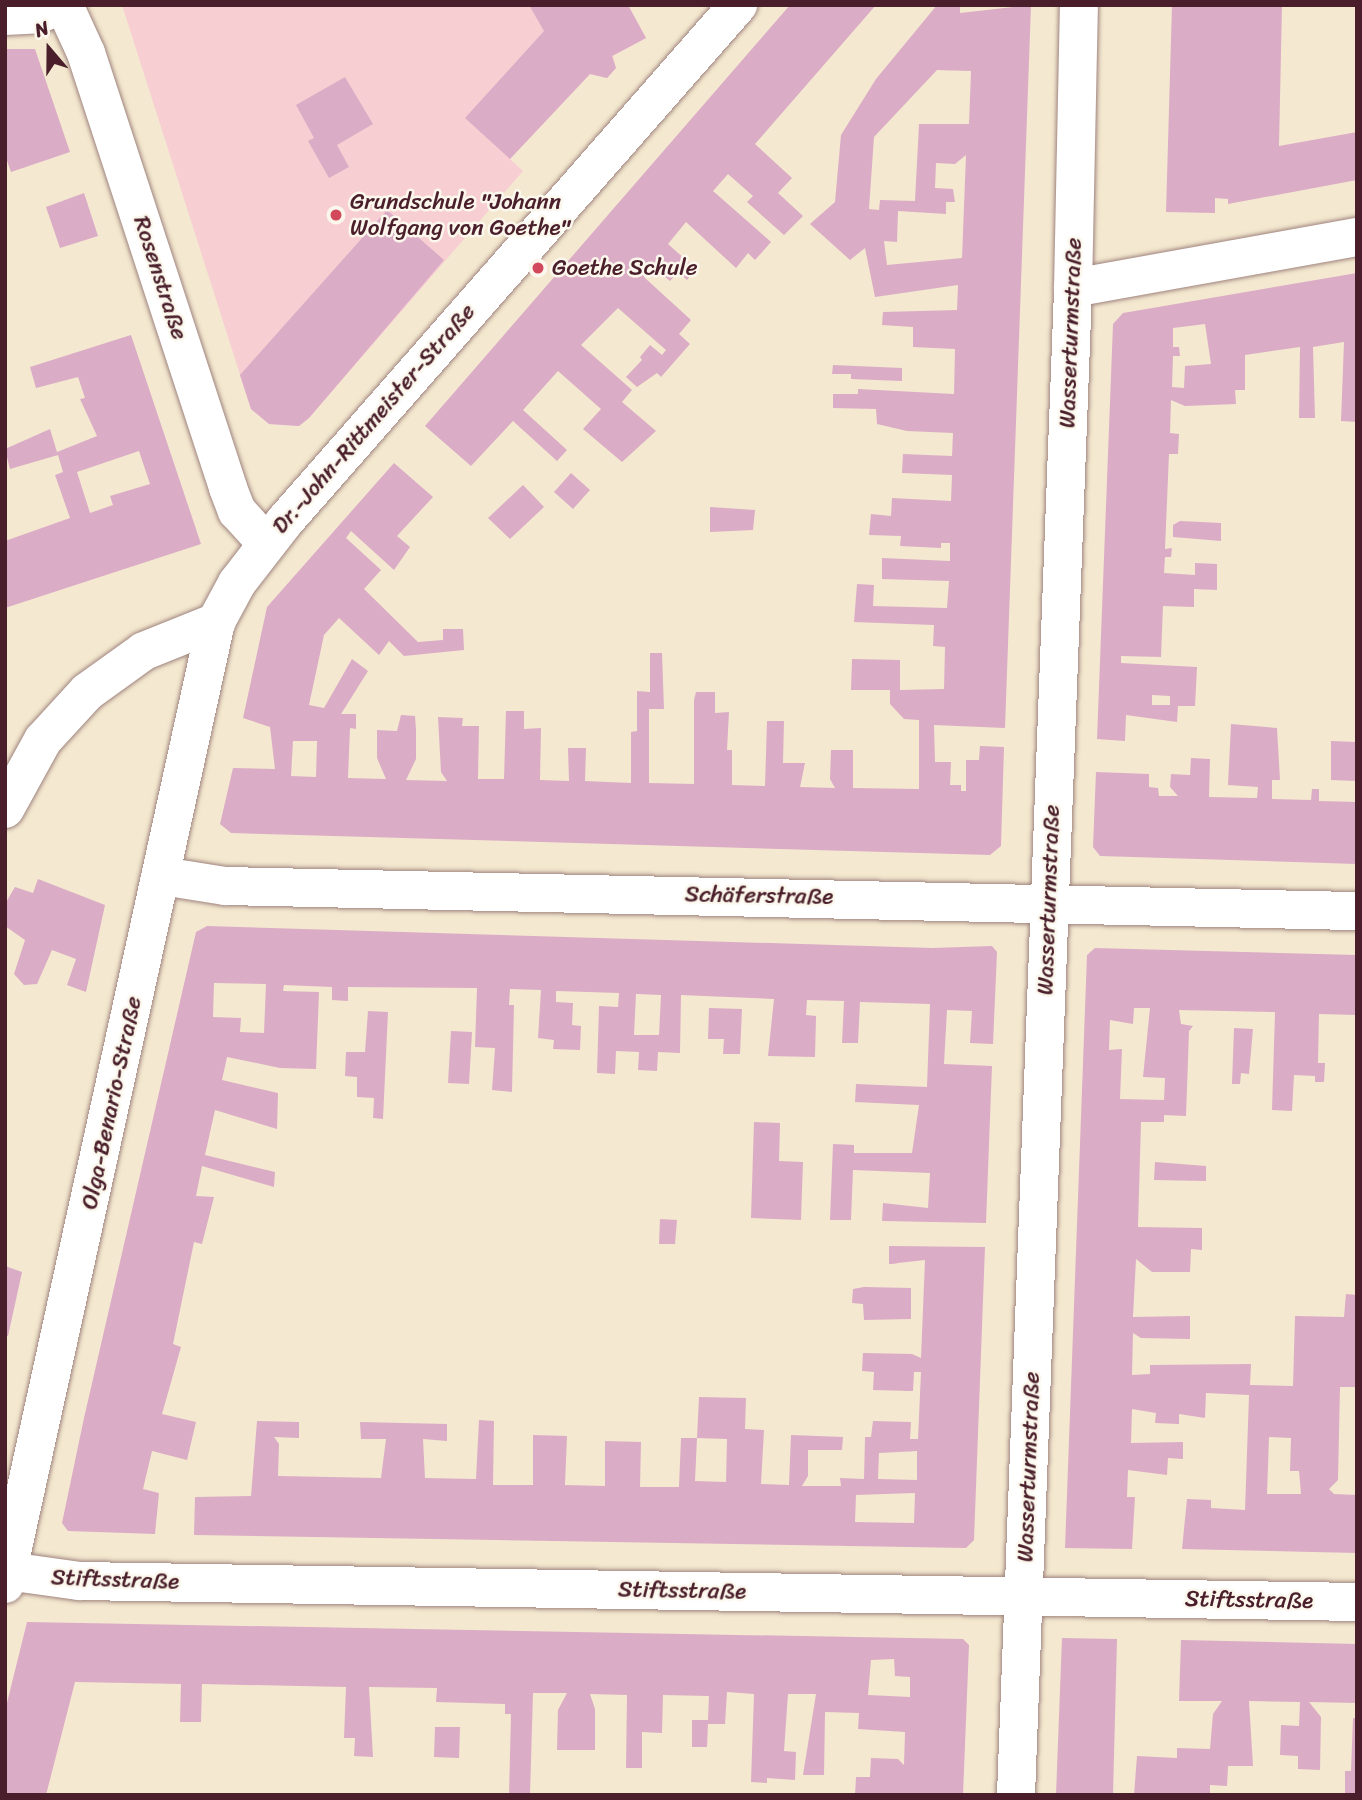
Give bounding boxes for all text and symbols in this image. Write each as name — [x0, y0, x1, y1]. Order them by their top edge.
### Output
text: N — [30, 11, 53, 47]
north arrow — [14, 14, 84, 84]
place label: Grundschule "Johann Wolfgang von Goethe" — [350, 188, 570, 242]
marker: Grundschule "Johann Wolfgang von Goethe" — [328, 207, 344, 223]
street label: Rosenstraße — [127, 213, 193, 343]
street label: Wasserturmstraße — [1054, 237, 1088, 429]
place label: Goethe Schule — [552, 254, 698, 282]
marker: Goethe Schule — [530, 260, 546, 276]
street label: Dr.-John-Rittmeister-Straße — [267, 298, 481, 540]
street label: Wasserturmstraße — [1032, 804, 1066, 996]
street label: Schäferstraße — [685, 881, 833, 911]
street label: Olga-Benario-Straße — [76, 994, 148, 1212]
street label: Wasserturmstraße — [1012, 1371, 1046, 1563]
street label: Stiftsstraße — [50, 1564, 180, 1596]
street label: Stiftsstraße — [618, 1576, 746, 1606]
street label: Stiftsstraße — [1185, 1585, 1313, 1615]

